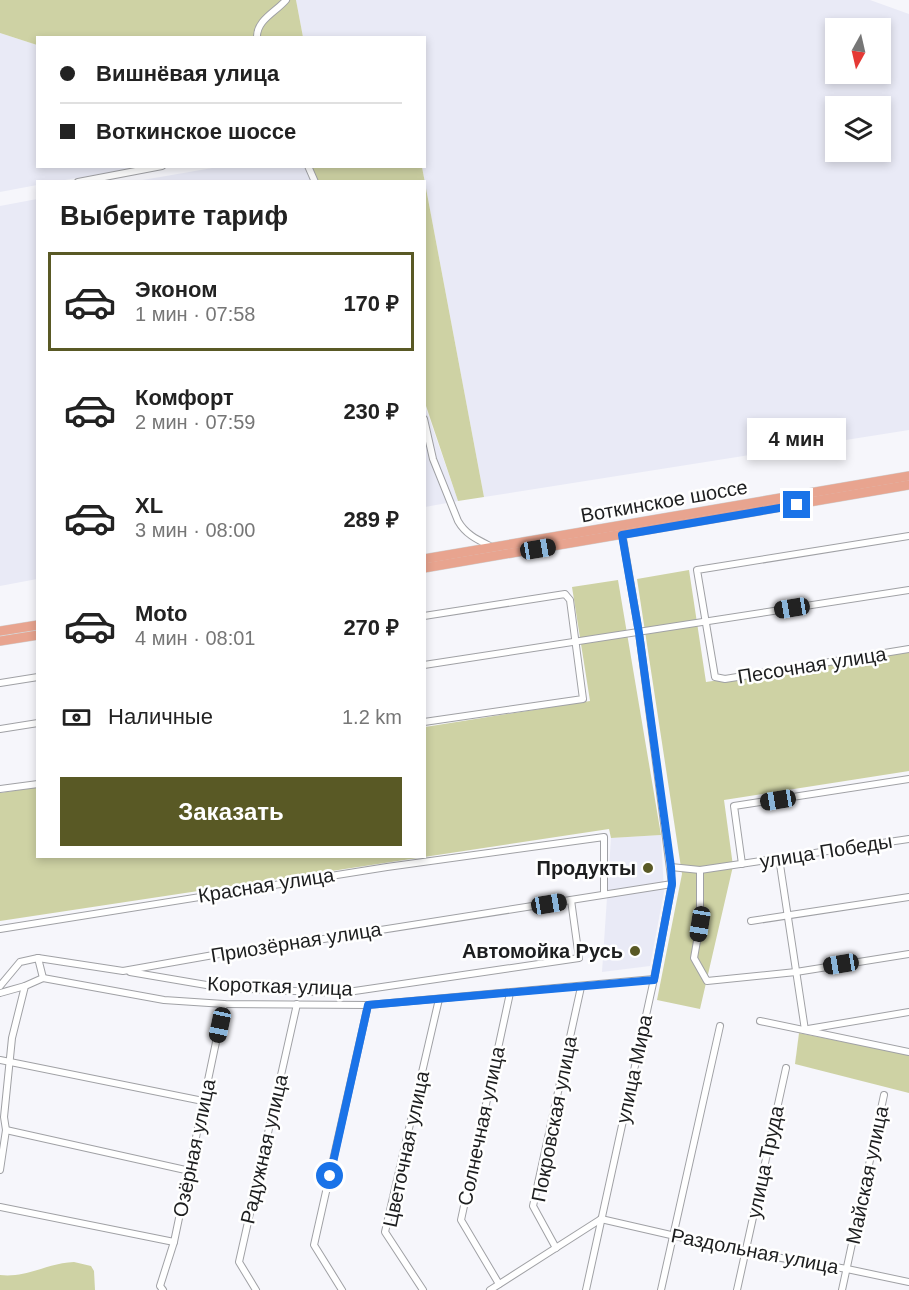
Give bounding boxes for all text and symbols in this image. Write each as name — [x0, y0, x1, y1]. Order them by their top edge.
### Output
north arrow — [825, 18, 891, 84]
map controls — [825, 18, 891, 162]
text: Вишнёвая улица — [96, 61, 279, 86]
button: layers — [825, 96, 891, 162]
text: Воткинское шоссе — [96, 119, 296, 144]
text: Выберите тариф — [60, 201, 288, 231]
icon: car — [63, 275, 117, 329]
text: Эконом — [135, 277, 218, 302]
text: 170 ₽ — [343, 291, 399, 316]
text: 1 мин · 07:58 — [135, 303, 255, 325]
icon: car — [63, 383, 117, 437]
text: Комфорт — [135, 385, 234, 410]
text: 230 ₽ — [343, 399, 399, 424]
text: 2 мин · 07:59 — [135, 411, 255, 433]
callout: 4 мин — [748, 418, 846, 460]
text: 4 мин — [769, 428, 824, 450]
street label: Воткинское шоссе — [579, 475, 749, 527]
icon: car — [63, 491, 117, 545]
route end — [783, 491, 810, 518]
text: XL — [135, 493, 163, 518]
text: 289 ₽ — [343, 507, 399, 532]
text: 3 мин · 08:00 — [135, 519, 255, 541]
car — [519, 537, 557, 561]
car — [773, 596, 811, 620]
icon: car — [63, 599, 117, 653]
text: Moto — [135, 601, 188, 626]
text: 270 ₽ — [343, 615, 399, 640]
text: 4 мин · 08:01 — [135, 627, 255, 649]
street label: Песочная улица — [736, 642, 889, 688]
icon: cash — [60, 701, 93, 734]
text: Наличные — [108, 704, 213, 729]
text: 1.2 km — [342, 706, 402, 728]
button: Заказать — [60, 777, 402, 846]
car — [759, 788, 797, 812]
street label: улица Победы — [758, 830, 894, 872]
place label: Продукты — [537, 857, 636, 879]
marker: Продукты — [641, 861, 655, 875]
street label: Красная улица — [196, 863, 336, 907]
car — [530, 892, 568, 916]
car — [688, 905, 712, 943]
street label: Приозёрная улица — [209, 918, 384, 966]
place label: Автомойка Русь — [462, 940, 623, 962]
marker: Автомойка Русь — [628, 944, 642, 958]
car — [822, 952, 860, 976]
street label: Короткая улица — [207, 972, 354, 1000]
car — [207, 1006, 233, 1044]
street label: улица Мира — [612, 1012, 656, 1125]
street label: Покровская улица — [527, 1033, 581, 1204]
street label: Солнечная улица — [453, 1044, 509, 1208]
street label: Цветочная улица — [379, 1068, 433, 1229]
street label: Радужная улица — [236, 1071, 292, 1226]
street label: Озёрная улица — [169, 1076, 220, 1219]
street label: улица Труда — [742, 1103, 788, 1220]
street label: Майская улица — [842, 1103, 893, 1246]
route start — [316, 1162, 343, 1189]
street label: Раздольная улица — [669, 1224, 842, 1278]

